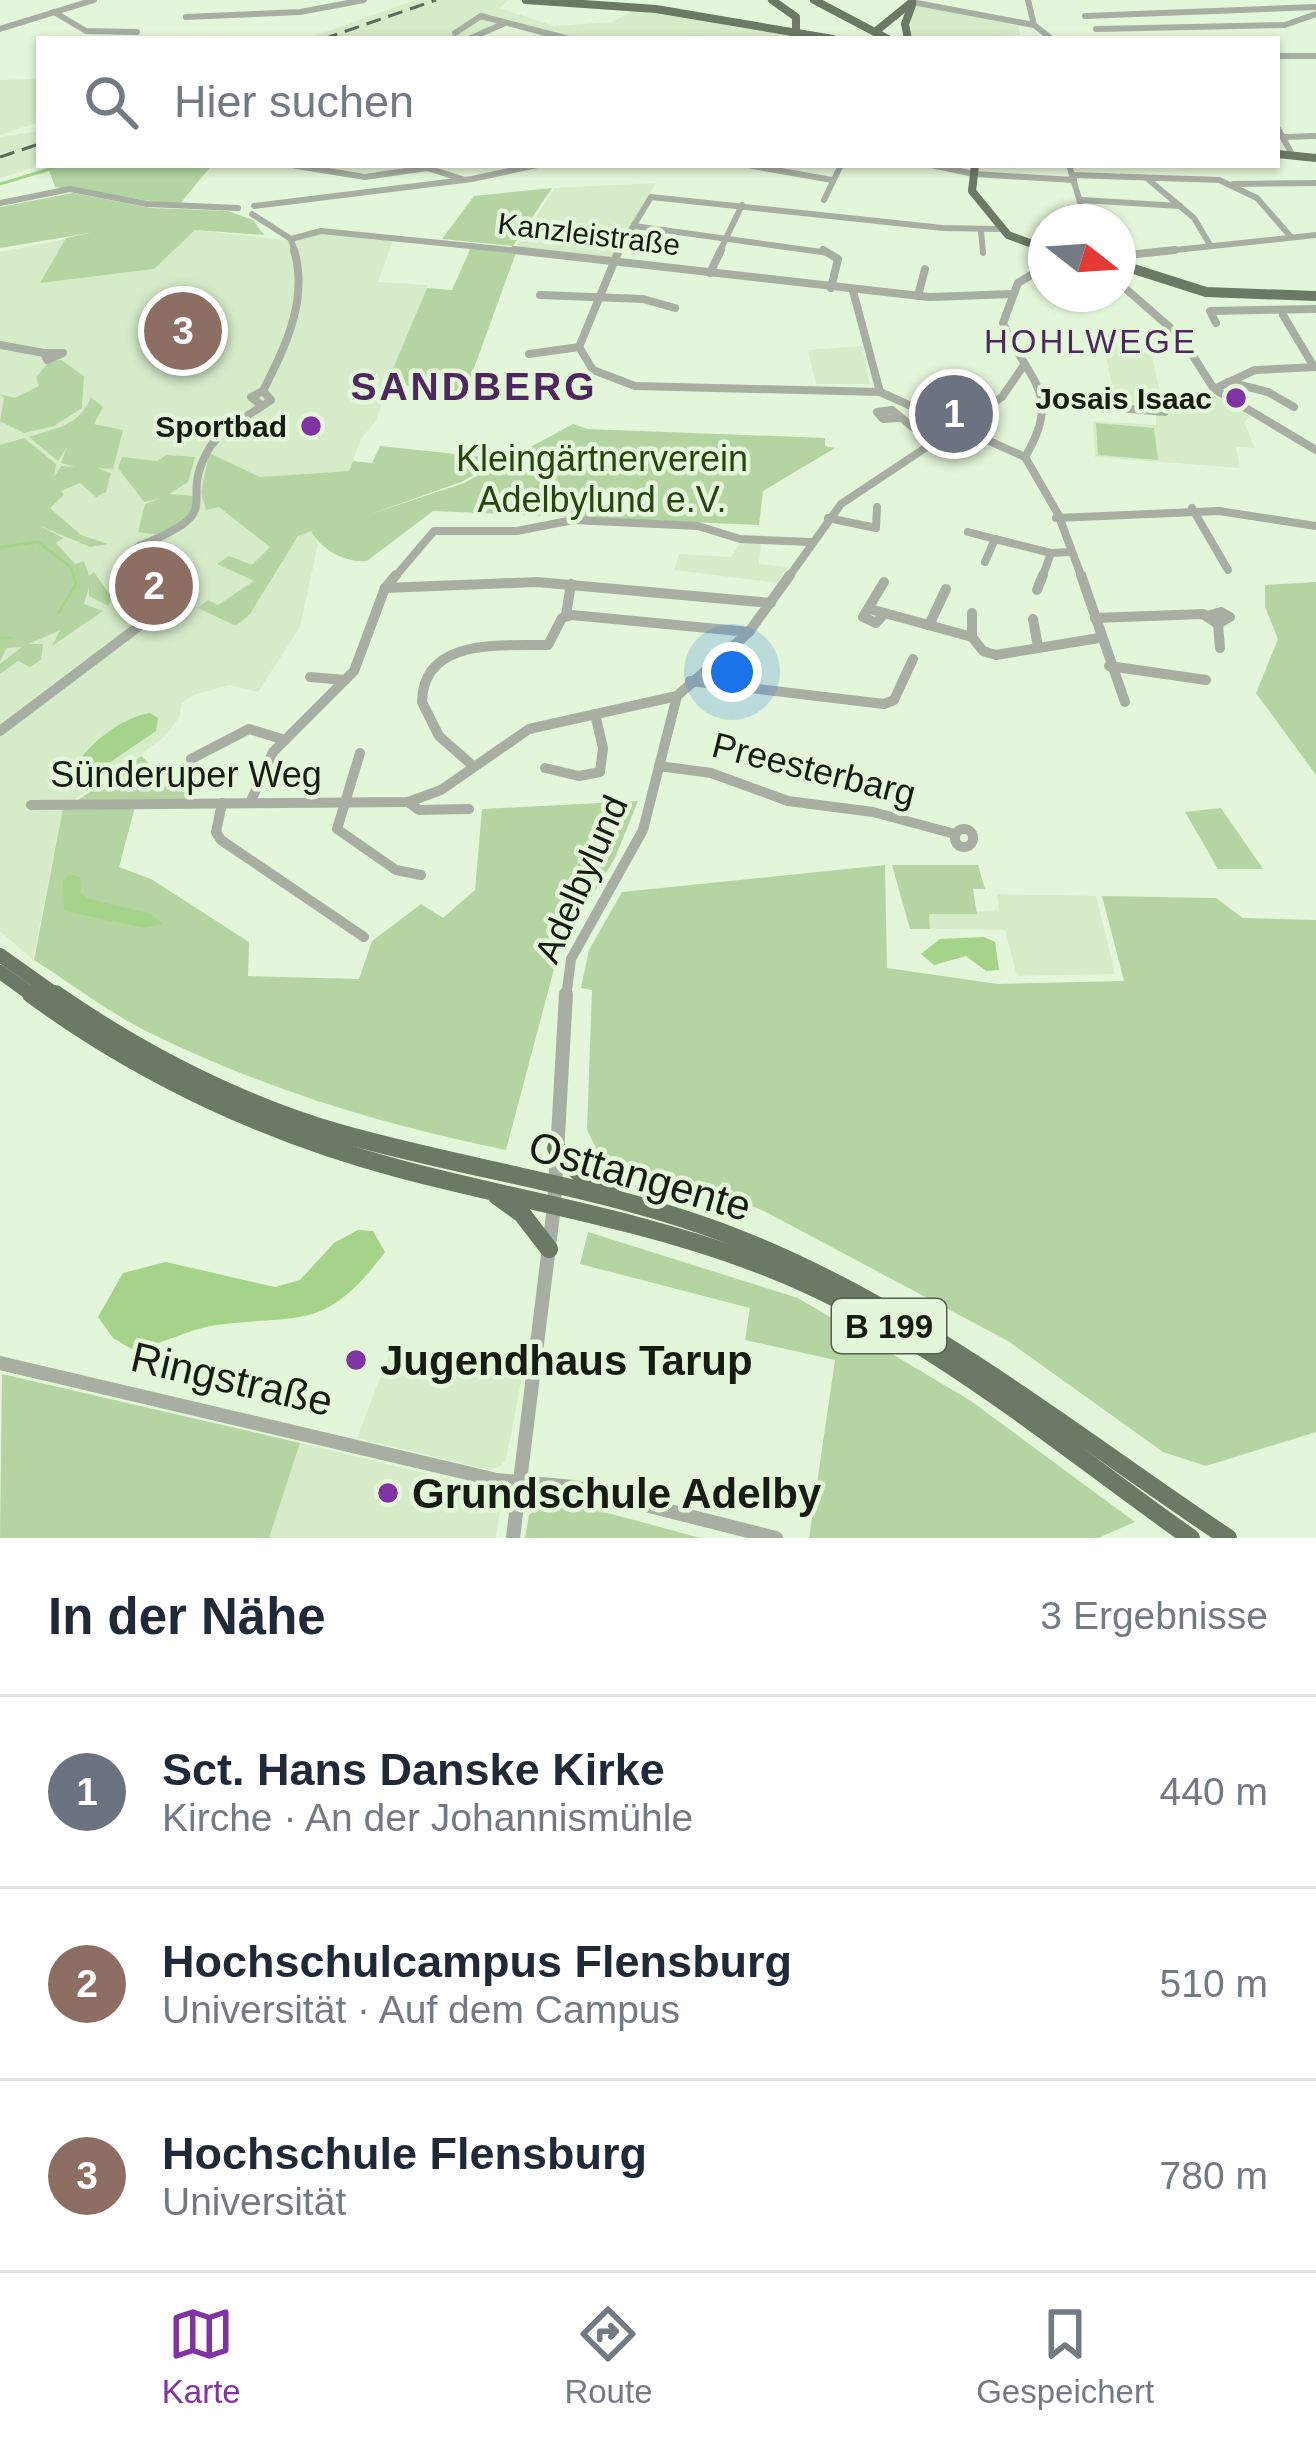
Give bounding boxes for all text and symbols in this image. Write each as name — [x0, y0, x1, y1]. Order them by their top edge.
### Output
search box — [36, 36, 1280, 168]
icon: search — [78, 69, 144, 135]
text: Hier suchen — [174, 76, 414, 127]
north arrow — [1028, 204, 1136, 312]
street label: Kanzleistraße — [496, 206, 682, 262]
pin: 3 — [144, 286, 222, 376]
district label: HOHLWEGE — [984, 323, 1198, 360]
district label: SANDBERG — [350, 365, 598, 408]
pin: 1 — [915, 369, 993, 459]
place label: Josais Isaac — [1035, 382, 1212, 415]
marker: Josais Isaac — [1223, 385, 1249, 411]
place label: Sportbad — [155, 410, 287, 443]
marker: Sportbad — [298, 413, 324, 439]
park label: Kleingärtnerverein Adelbylund e.V. — [456, 438, 748, 520]
pin: 2 — [115, 541, 193, 631]
your location — [702, 642, 762, 702]
street label: Preesterbarg — [708, 724, 920, 814]
street label: Sünderuper Weg — [50, 754, 322, 795]
street label: Adelbylund — [526, 789, 636, 969]
street label: Osttangente — [524, 1122, 756, 1230]
road number: B 199 — [832, 1299, 946, 1353]
street label: Ringstraße — [127, 1333, 337, 1425]
place label: Jugendhaus Tarup — [380, 1337, 753, 1384]
marker: Jugendhaus Tarup — [343, 1347, 369, 1373]
place label: Grundschule Adelby — [412, 1470, 822, 1517]
marker: Grundschule Adelby — [375, 1480, 401, 1506]
text: In der Nähe — [48, 1588, 326, 1645]
text: 3 Ergebnisse — [1040, 1594, 1268, 1637]
text: Sct. Hans Danske Kirke — [162, 1744, 665, 1795]
text: 1 — [76, 1770, 98, 1813]
text: 440 m — [1160, 1770, 1268, 1813]
text: Kirche · An der Johannismühle — [162, 1796, 693, 1839]
text: Hochschulcampus Flensburg — [162, 1936, 792, 1987]
text: 2 — [76, 1962, 98, 2005]
text: 510 m — [1160, 1962, 1268, 2005]
text: Universität · Auf dem Campus — [162, 1988, 680, 2031]
text: Hochschule Flensburg — [162, 2128, 647, 2179]
text: 3 — [76, 2154, 98, 2197]
text: 780 m — [1160, 2154, 1268, 2197]
text: Universität — [162, 2180, 346, 2223]
tab: Karte — [162, 2301, 241, 2411]
tab: Route — [564, 2301, 652, 2411]
tab: Gespeichert — [976, 2301, 1154, 2411]

